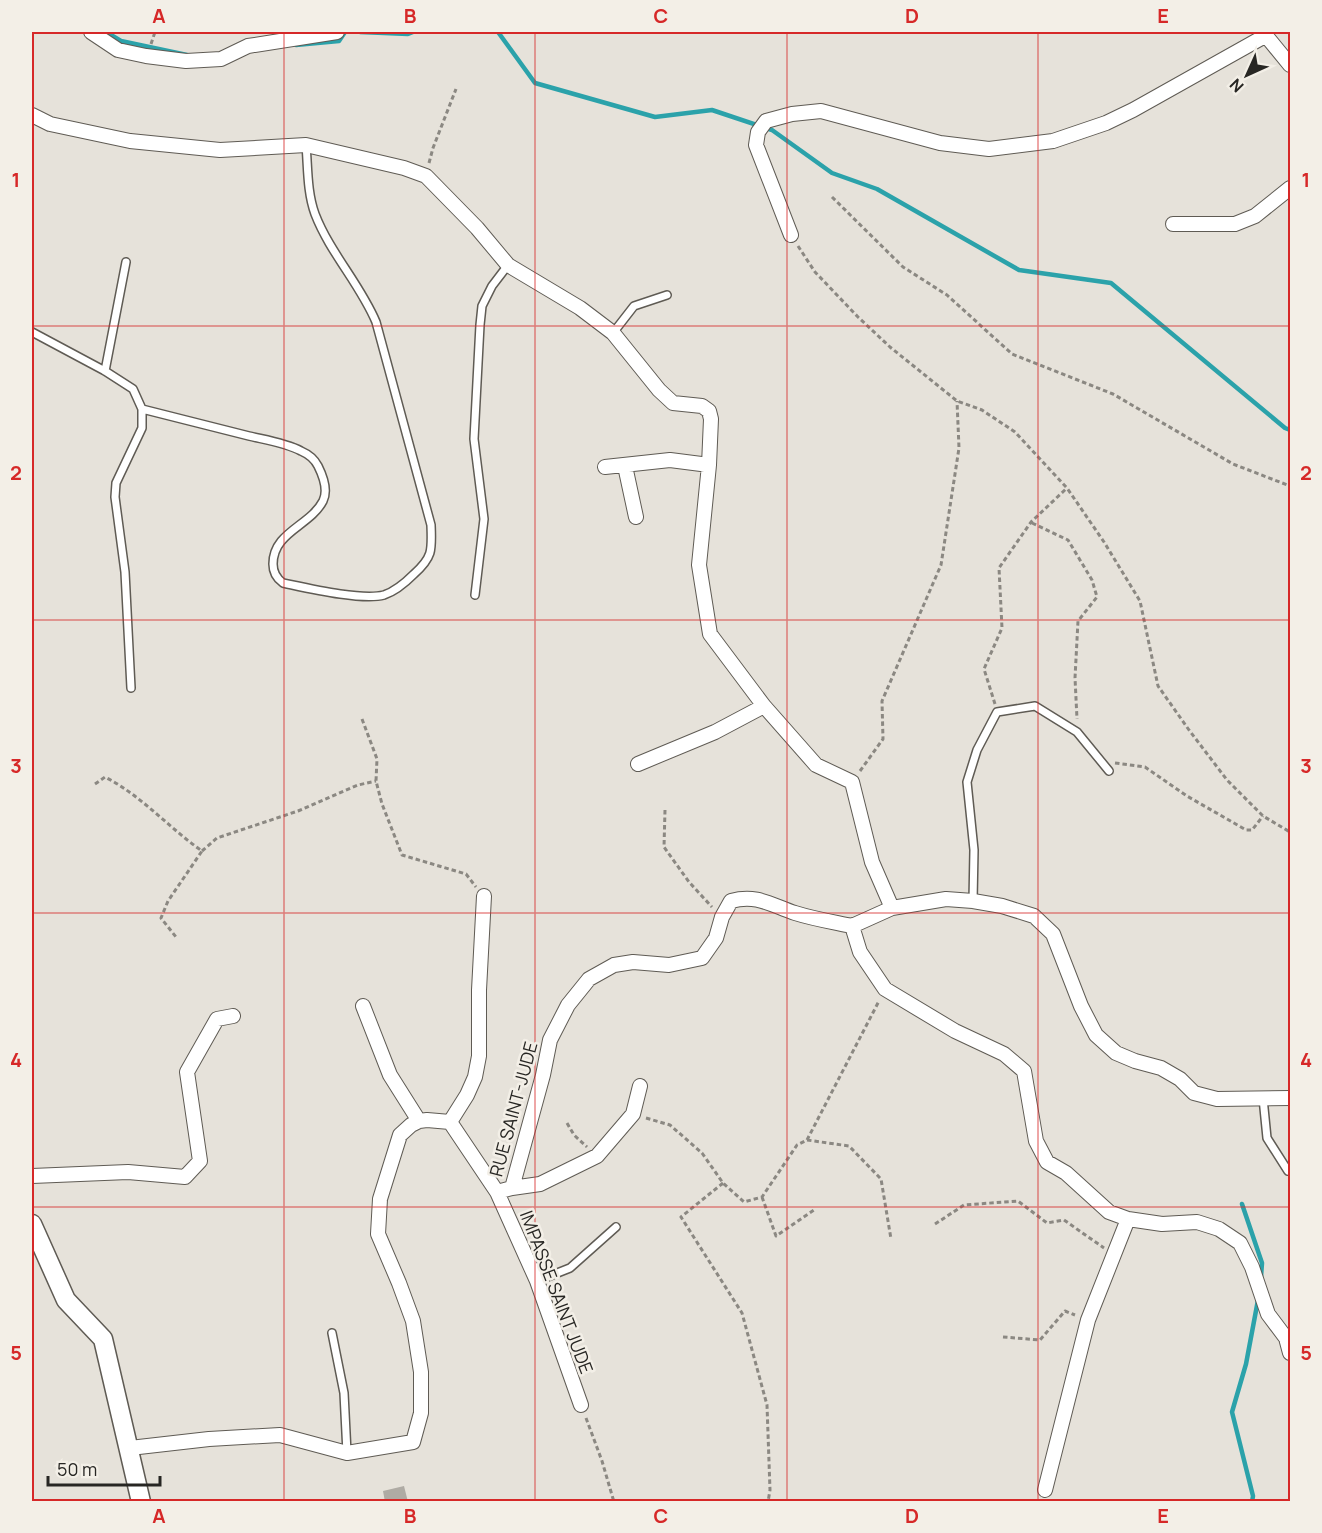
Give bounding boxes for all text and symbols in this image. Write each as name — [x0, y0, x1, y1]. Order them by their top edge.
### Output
text: A — [152, 2, 166, 29]
text: B — [404, 2, 417, 29]
text: C — [654, 2, 668, 29]
text: D — [905, 2, 919, 29]
text: E — [1157, 2, 1169, 29]
north arrow — [1217, 45, 1277, 105]
text: N — [1225, 74, 1248, 97]
text: 1 — [12, 166, 20, 193]
text: 1 — [1302, 166, 1310, 193]
text: 2 — [10, 459, 22, 486]
text: 2 — [1300, 459, 1312, 486]
text: 3 — [10, 752, 22, 779]
text: 3 — [1300, 752, 1312, 779]
street label: RUE SAINT-JUDE — [483, 1039, 543, 1179]
text: 4 — [10, 1046, 22, 1073]
text: 4 — [1300, 1046, 1312, 1073]
street label: IMPASSE SAINT JUDE — [515, 1207, 599, 1377]
text: 5 — [10, 1339, 22, 1366]
text: 5 — [1300, 1339, 1312, 1366]
scale bar — [48, 1449, 160, 1487]
text: 50 m — [57, 1457, 97, 1481]
text: A — [152, 1502, 166, 1529]
text: B — [404, 1502, 417, 1529]
text: C — [654, 1502, 668, 1529]
text: D — [905, 1502, 919, 1529]
text: E — [1157, 1502, 1169, 1529]

